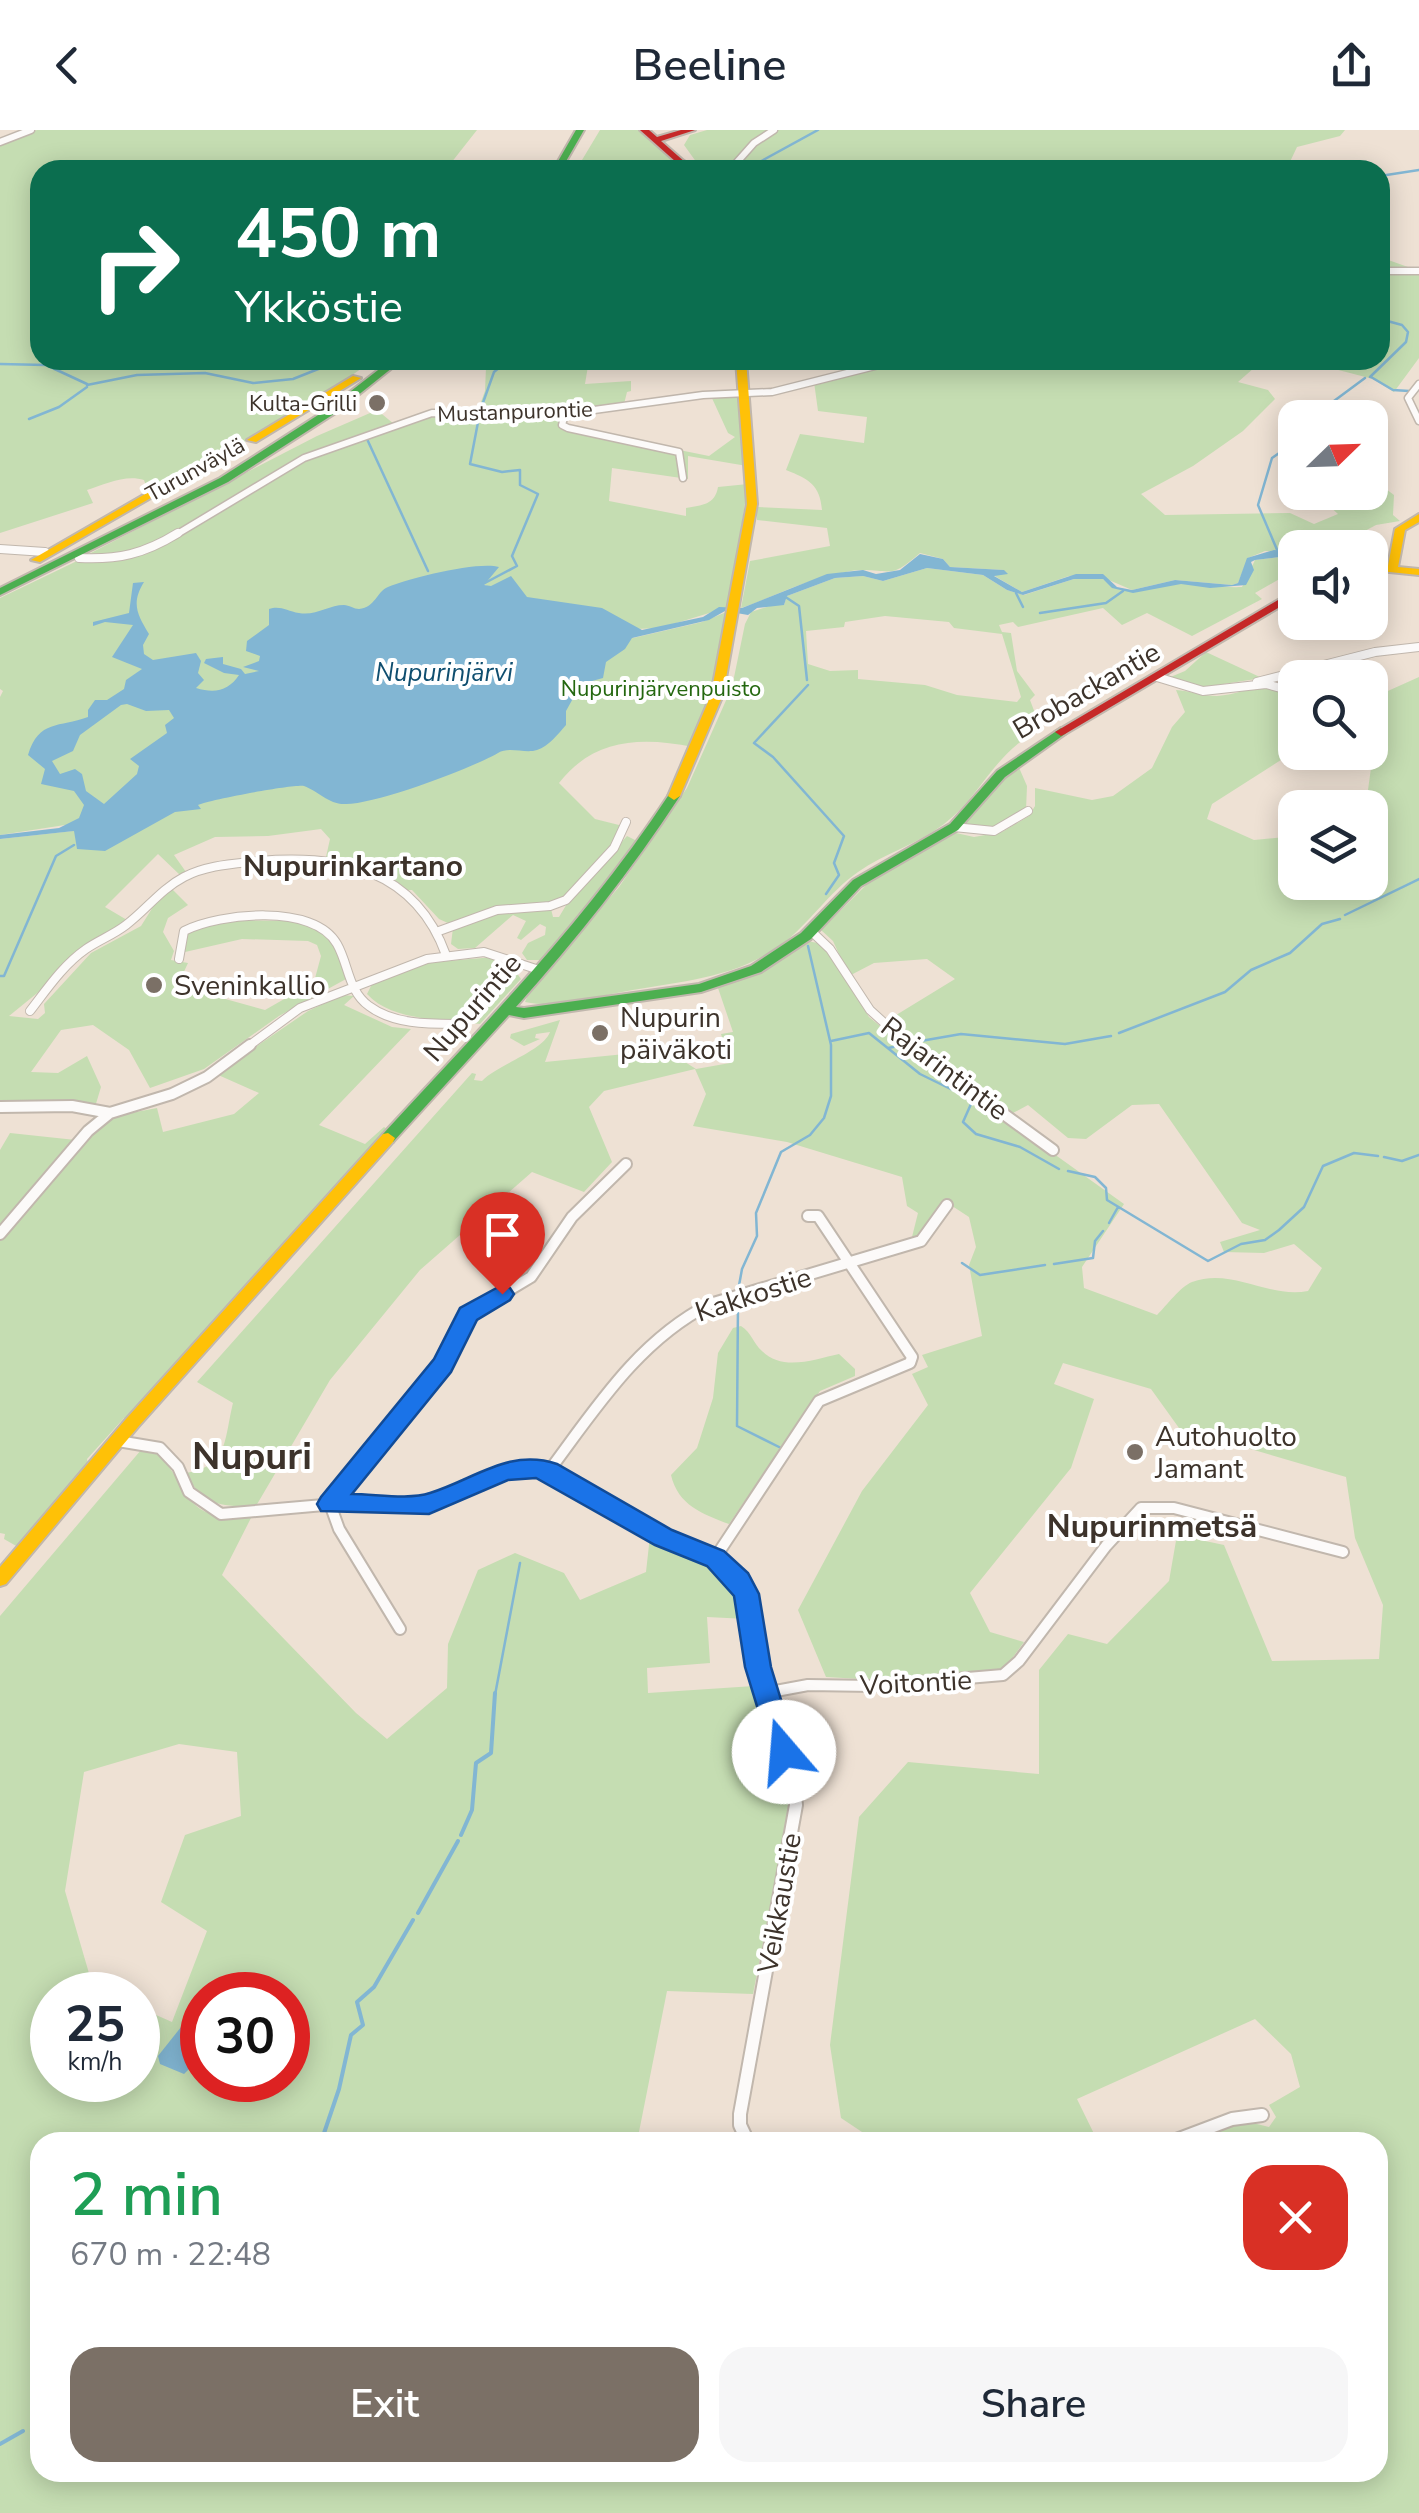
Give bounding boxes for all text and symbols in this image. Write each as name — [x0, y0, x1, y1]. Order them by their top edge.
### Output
text: Beeline — [633, 35, 786, 96]
icon: back — [40, 38, 95, 93]
icon: share — [1324, 38, 1379, 93]
text: 450 m — [235, 186, 441, 282]
icon: right — [70, 200, 200, 330]
text: Ykköstie — [235, 277, 403, 338]
place label: Kulta-Grilli — [249, 389, 357, 419]
marker: Kulta-Grilli — [366, 392, 388, 414]
street label: Mustanpurontie — [437, 394, 593, 430]
north arrow — [1278, 400, 1388, 510]
map controls — [1278, 400, 1388, 900]
street label: Turunväylä — [141, 430, 250, 509]
button: sound — [1278, 530, 1388, 640]
street label: Brobackantie — [1006, 633, 1167, 748]
water label: Nupurinjärvi — [375, 656, 513, 690]
button: search — [1278, 660, 1388, 770]
park label: Nupurinjärvenpuisto — [561, 674, 761, 704]
button: layers — [1278, 790, 1388, 900]
district label: Nupurinkartano — [243, 846, 463, 887]
street label: Nupurintie — [415, 945, 530, 1070]
place label: Sveninkallio — [174, 967, 326, 1005]
marker: Sveninkallio — [143, 974, 165, 996]
place label: Nupurin päiväkoti — [620, 999, 732, 1069]
street label: Rajarintintie — [873, 1008, 1016, 1129]
marker: Nupurin päiväkoti — [589, 1022, 611, 1044]
pin — [460, 1192, 545, 1295]
icon: arrive — [475, 1207, 530, 1262]
street label: Kakkostie — [690, 1258, 816, 1332]
place label: Autohuolto Jamant — [1154, 1418, 1297, 1488]
district label: Nupuri — [192, 1431, 312, 1482]
marker: Autohuolto Jamant — [1124, 1441, 1146, 1463]
district label: Nupurinmetsä — [1047, 1505, 1257, 1548]
street label: Voitontie — [858, 1661, 973, 1705]
position arrow — [732, 1700, 836, 1804]
street label: Veikkaustie — [749, 1830, 811, 1977]
speed limit sign: 30 — [180, 1972, 310, 2102]
text: 25 — [65, 1990, 125, 2059]
text: km/h — [67, 2045, 123, 2079]
text: 2 min — [70, 2154, 223, 2236]
button: close — [1243, 2165, 1348, 2270]
text: 670 m · 22:48 — [70, 2233, 271, 2276]
button: Exit — [70, 2347, 699, 2462]
button: Share — [719, 2347, 1348, 2462]

